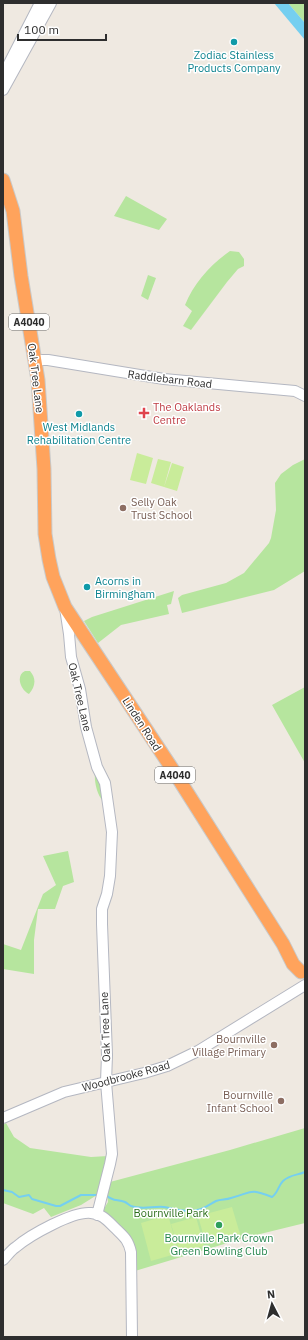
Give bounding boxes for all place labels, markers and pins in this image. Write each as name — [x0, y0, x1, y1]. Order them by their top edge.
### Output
marker: Zodiac Stainless Products Company — [229, 37, 239, 47]
place label: Zodiac Stainless Products Company — [187, 48, 281, 75]
place label: The Oaklands Centre — [153, 400, 221, 427]
marker: The Oaklands Centre — [138, 407, 150, 419]
marker: West Midlands Rehabilitation Centre — [74, 409, 84, 419]
place label: West Midlands Rehabilitation Centre — [27, 420, 131, 447]
place label: Selly Oak Trust School — [131, 495, 192, 522]
marker: Selly Oak Trust School — [118, 503, 128, 513]
place label: Acorns in Birmingham — [95, 574, 155, 601]
marker: Acorns in Birmingham — [82, 582, 92, 592]
place label: Bournville Village Primary — [192, 1032, 267, 1059]
marker: Bournville Village Primary — [269, 1040, 279, 1050]
place label: Bournville Infant School — [207, 1088, 273, 1115]
marker: Bournville Infant School — [276, 1096, 286, 1106]
marker: Bournville Park Crown Green Bowling Club — [214, 1220, 224, 1230]
place label: Bournville Park Crown Green Bowling Club — [165, 1231, 274, 1258]

